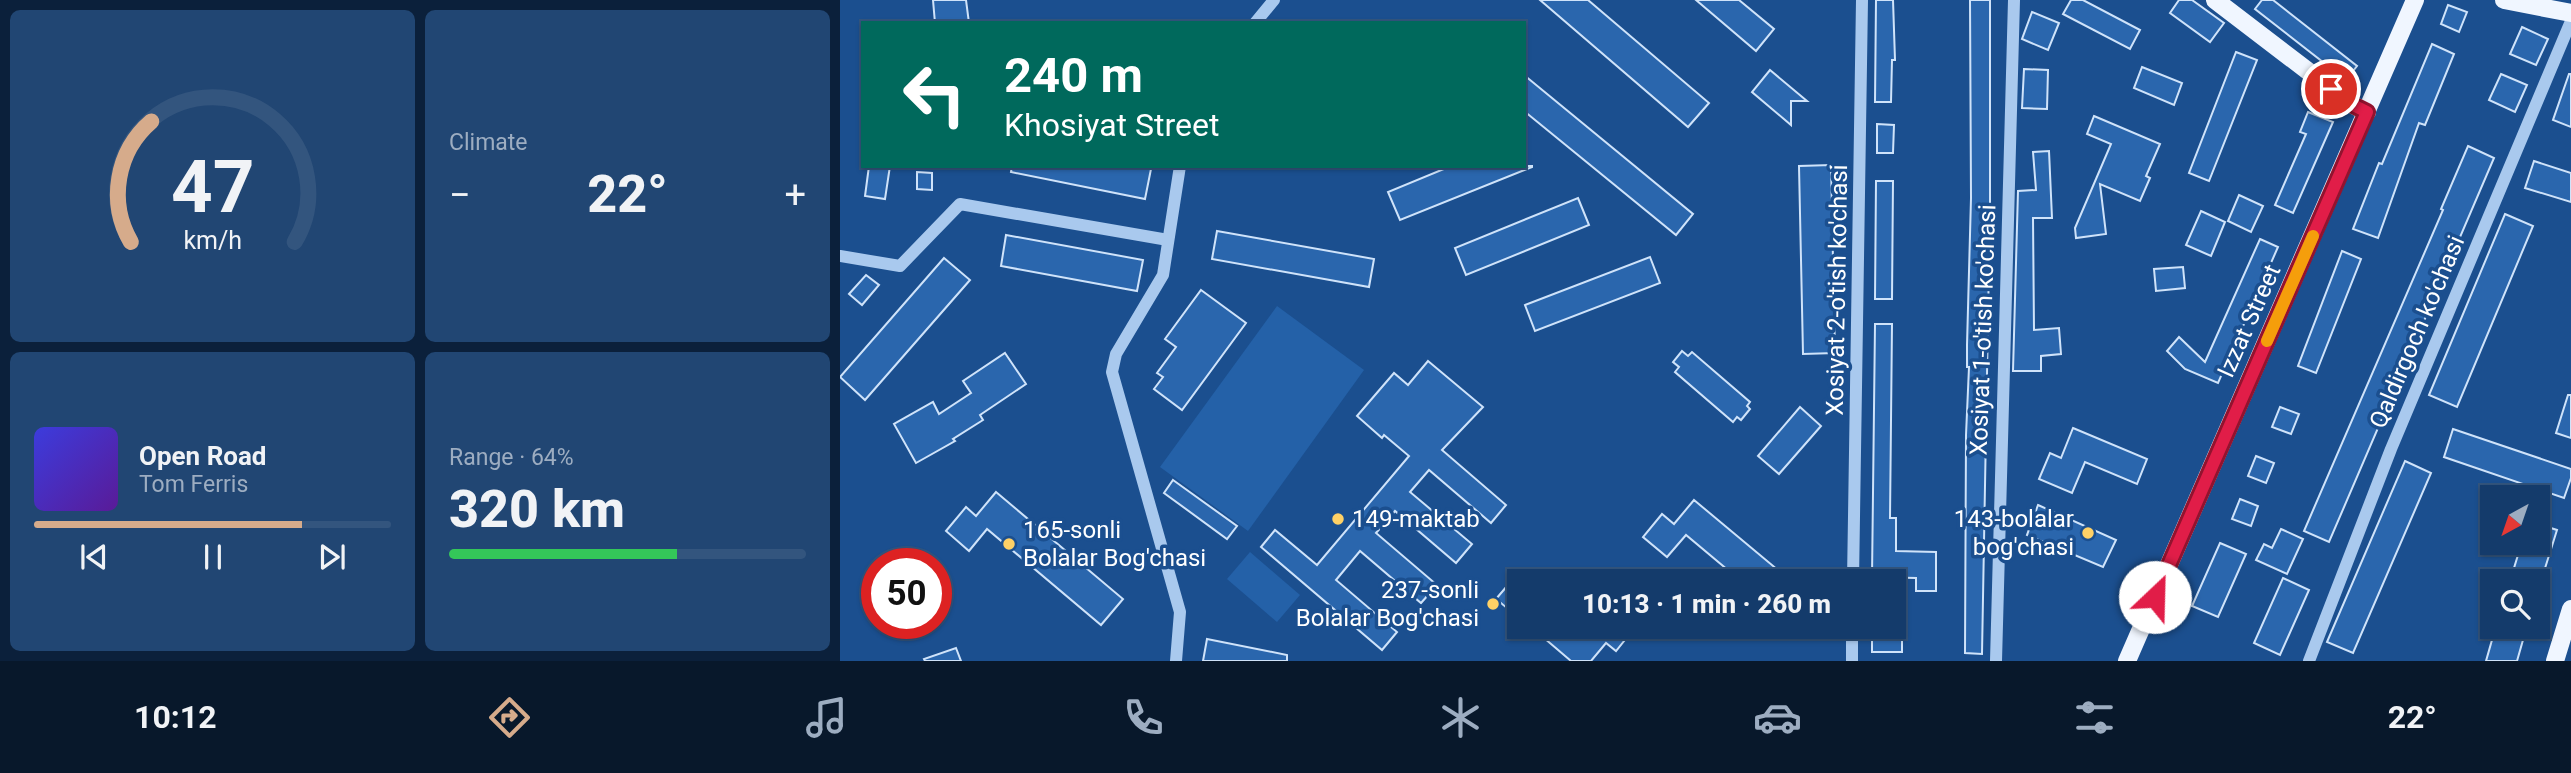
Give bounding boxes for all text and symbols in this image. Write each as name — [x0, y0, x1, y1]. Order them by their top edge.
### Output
text: 240 m — [1004, 47, 1143, 104]
icon: left — [889, 49, 980, 140]
pin — [2301, 59, 2361, 119]
icon: arrive — [2312, 70, 2350, 108]
text: Khosiyat Street — [1004, 106, 1219, 144]
text: Climate — [449, 129, 528, 156]
text: 47 — [171, 144, 254, 230]
text: 22° — [587, 164, 668, 225]
street label: Xosiyat 2-o'tish ko'chasi — [1821, 164, 1853, 416]
text: − — [449, 173, 471, 217]
text: + — [784, 173, 806, 217]
street label: Xosiyat 1-o'tish ko'chasi — [1965, 204, 2001, 456]
text: km/h — [183, 226, 242, 255]
street label: Qaldirgoch ko'chasi — [2364, 232, 2470, 432]
street label: Izzat Street — [2212, 260, 2286, 382]
text: Open Road — [139, 441, 267, 471]
text: Range · 64% — [449, 444, 574, 471]
text: Tom Ferris — [139, 471, 248, 498]
text: 320 km — [449, 479, 625, 540]
north arrow — [2480, 485, 2550, 555]
map controls — [2480, 485, 2550, 639]
place label: 149-maktab — [1352, 505, 1480, 533]
place label: 143-bolalar bog'chasi — [1954, 505, 2074, 561]
marker: 149-maktab — [1330, 511, 1346, 527]
place label: 165-sonli Bolalar Bog'chasi — [1023, 516, 1206, 572]
marker: 143-bolalar bog'chasi — [2080, 525, 2096, 541]
marker: 165-sonli Bolalar Bog'chasi — [1001, 536, 1017, 552]
icon: previous — [75, 538, 113, 576]
icon: pause — [194, 538, 232, 576]
icon: next — [313, 538, 351, 576]
speed limit sign: 50 — [861, 548, 952, 639]
position arrow — [2118, 560, 2192, 634]
button: search — [2480, 569, 2550, 639]
place label: 237-sonli Bolalar Bog'chasi — [1296, 576, 1479, 632]
text: 10:13 · 1 min · 260 m — [1582, 589, 1831, 619]
marker: 237-sonli Bolalar Bog'chasi — [1485, 596, 1501, 612]
icon: directions — [485, 693, 534, 742]
icon: music — [802, 693, 851, 742]
icon: phone — [1119, 693, 1168, 742]
icon: climate — [1436, 693, 1485, 742]
icon: car — [1753, 693, 1802, 742]
icon: filters — [2070, 693, 2119, 742]
text: 10:12 — [134, 698, 217, 736]
text: 22° — [2388, 698, 2437, 736]

